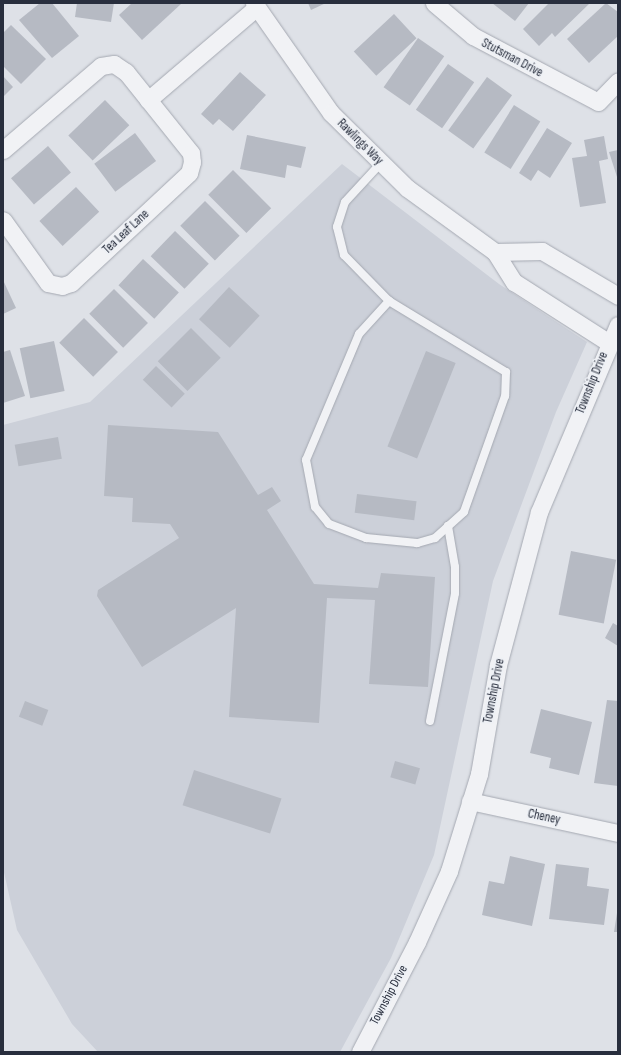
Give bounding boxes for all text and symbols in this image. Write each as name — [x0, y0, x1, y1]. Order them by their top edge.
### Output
street label: Stutsman Drive — [479, 35, 545, 81]
street label: Rawlings Way — [334, 116, 386, 168]
street label: Tea Leaf Lane — [99, 207, 153, 257]
street label: Township Drive — [573, 350, 611, 416]
street label: Township Drive — [480, 657, 508, 725]
street label: Cheney — [526, 806, 562, 828]
street label: Township Drive — [367, 962, 411, 1028]

